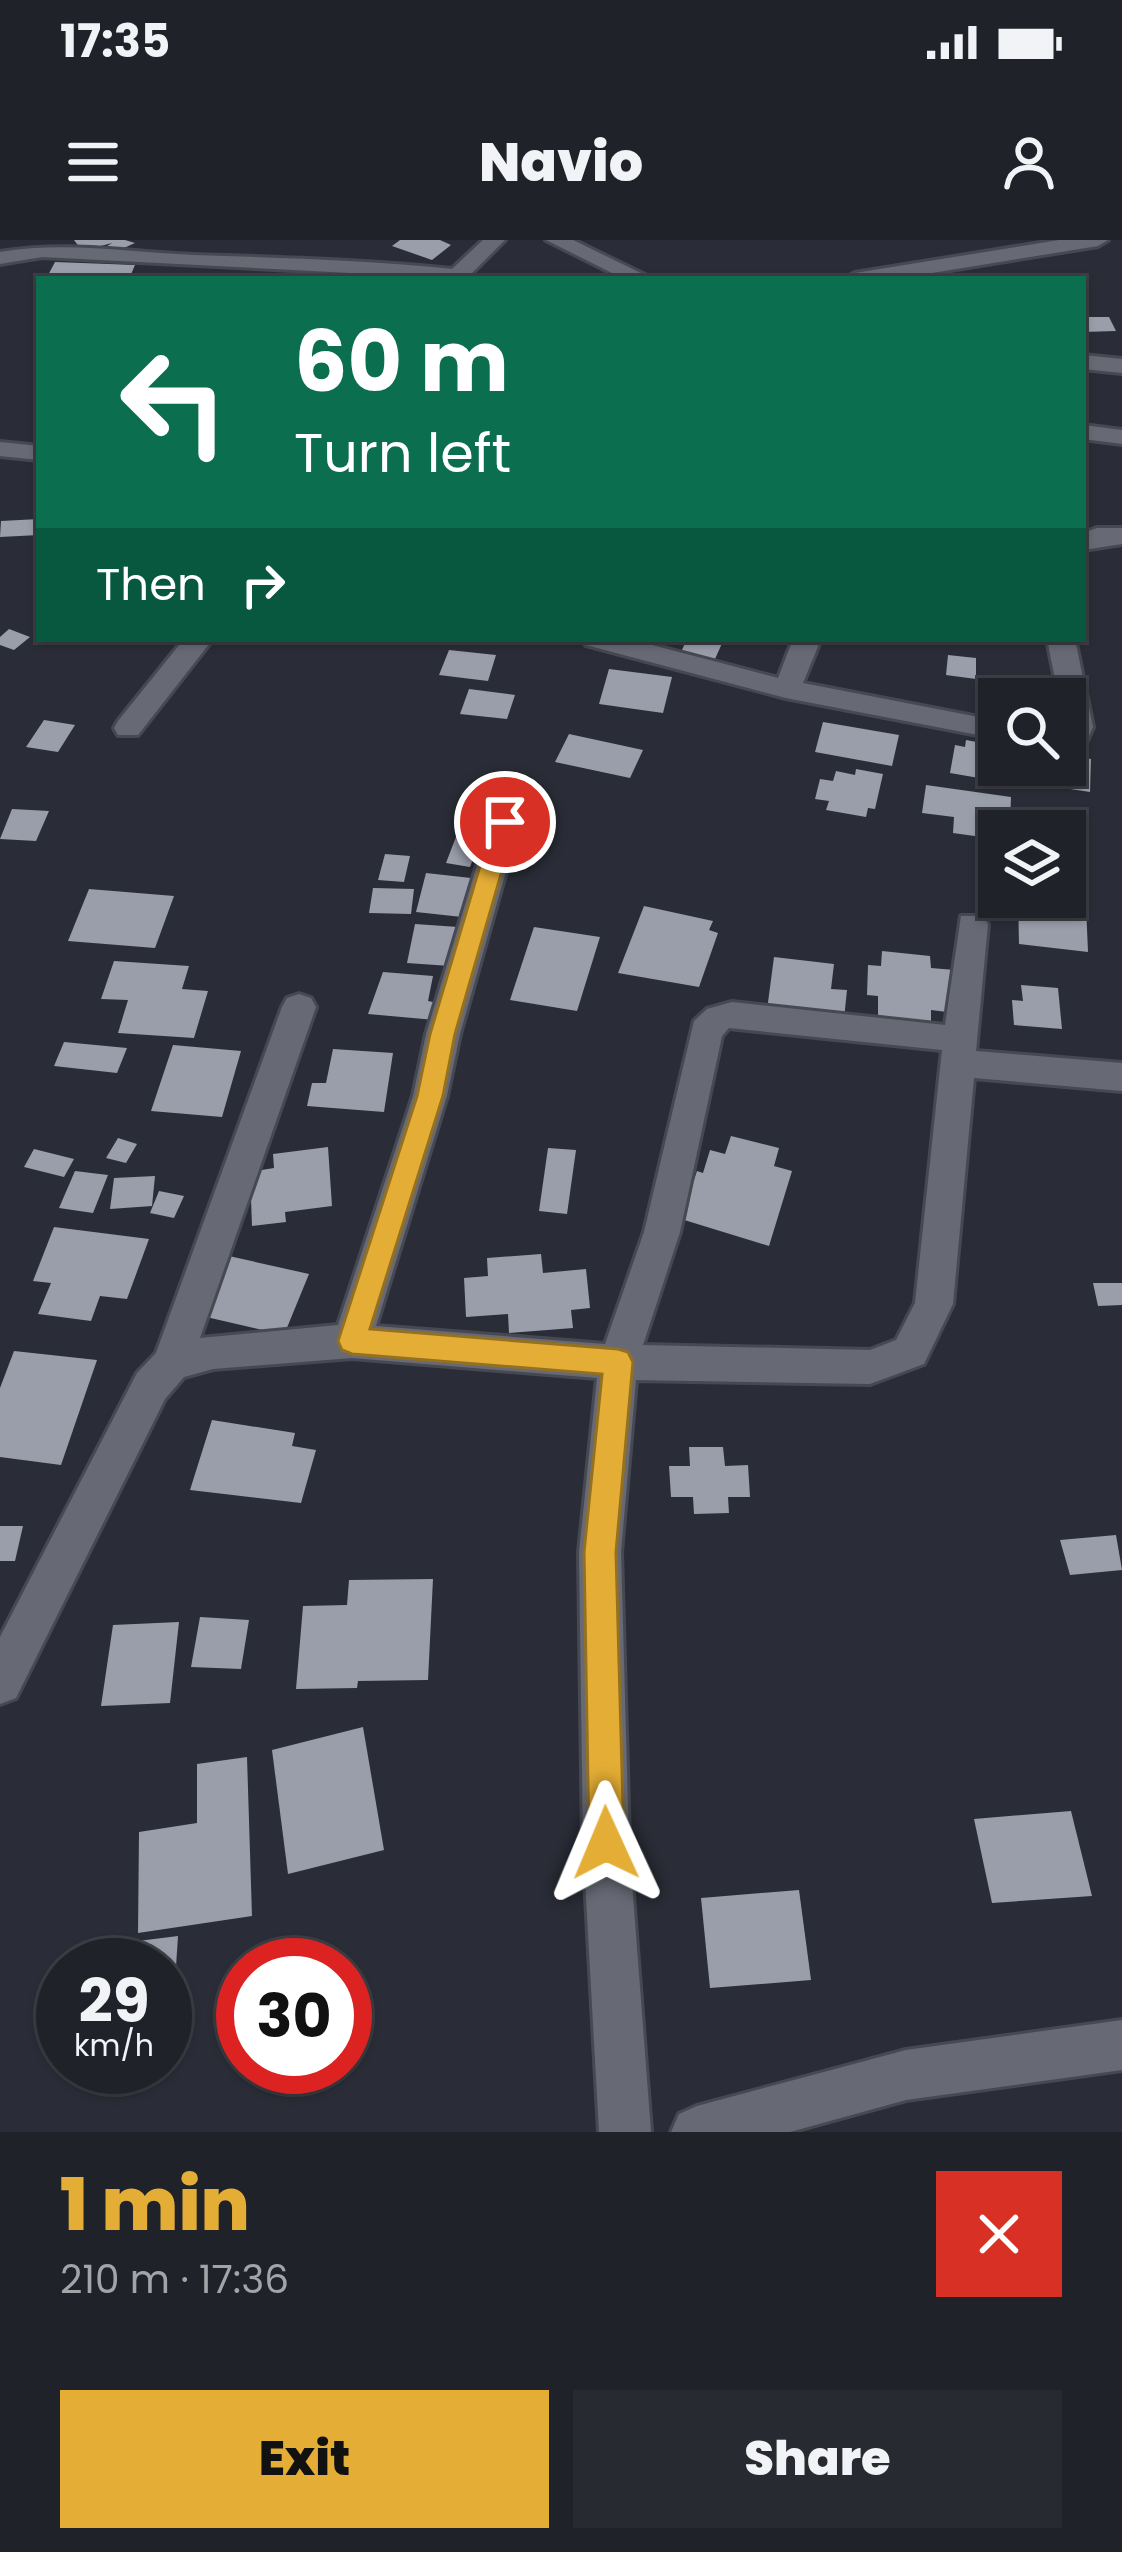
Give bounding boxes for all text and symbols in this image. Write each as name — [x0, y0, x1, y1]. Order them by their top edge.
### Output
text: 17:35 — [60, 10, 170, 73]
text: Navio — [479, 124, 643, 200]
icon: menu — [60, 129, 126, 195]
icon: person — [996, 129, 1062, 195]
text: 60 m — [294, 303, 509, 420]
icon: left — [96, 324, 252, 480]
text: Turn left — [294, 415, 511, 491]
icon: right — [230, 552, 296, 618]
text: Then — [96, 553, 206, 616]
map controls — [978, 678, 1086, 918]
button: search — [978, 678, 1086, 786]
pin — [454, 771, 556, 873]
icon: arrive — [472, 789, 538, 855]
button: layers — [978, 810, 1086, 918]
position arrow — [543, 1780, 669, 1906]
speed limit sign: 30 — [216, 1938, 372, 2094]
text: 29 — [78, 1959, 150, 2043]
text: km/h — [74, 2024, 154, 2067]
text: 1 min — [60, 2154, 250, 2255]
button: close — [936, 2171, 1062, 2297]
text: 210 m · 17:36 — [60, 2252, 289, 2307]
button: Exit — [60, 2390, 549, 2528]
button: Share — [573, 2390, 1062, 2528]

